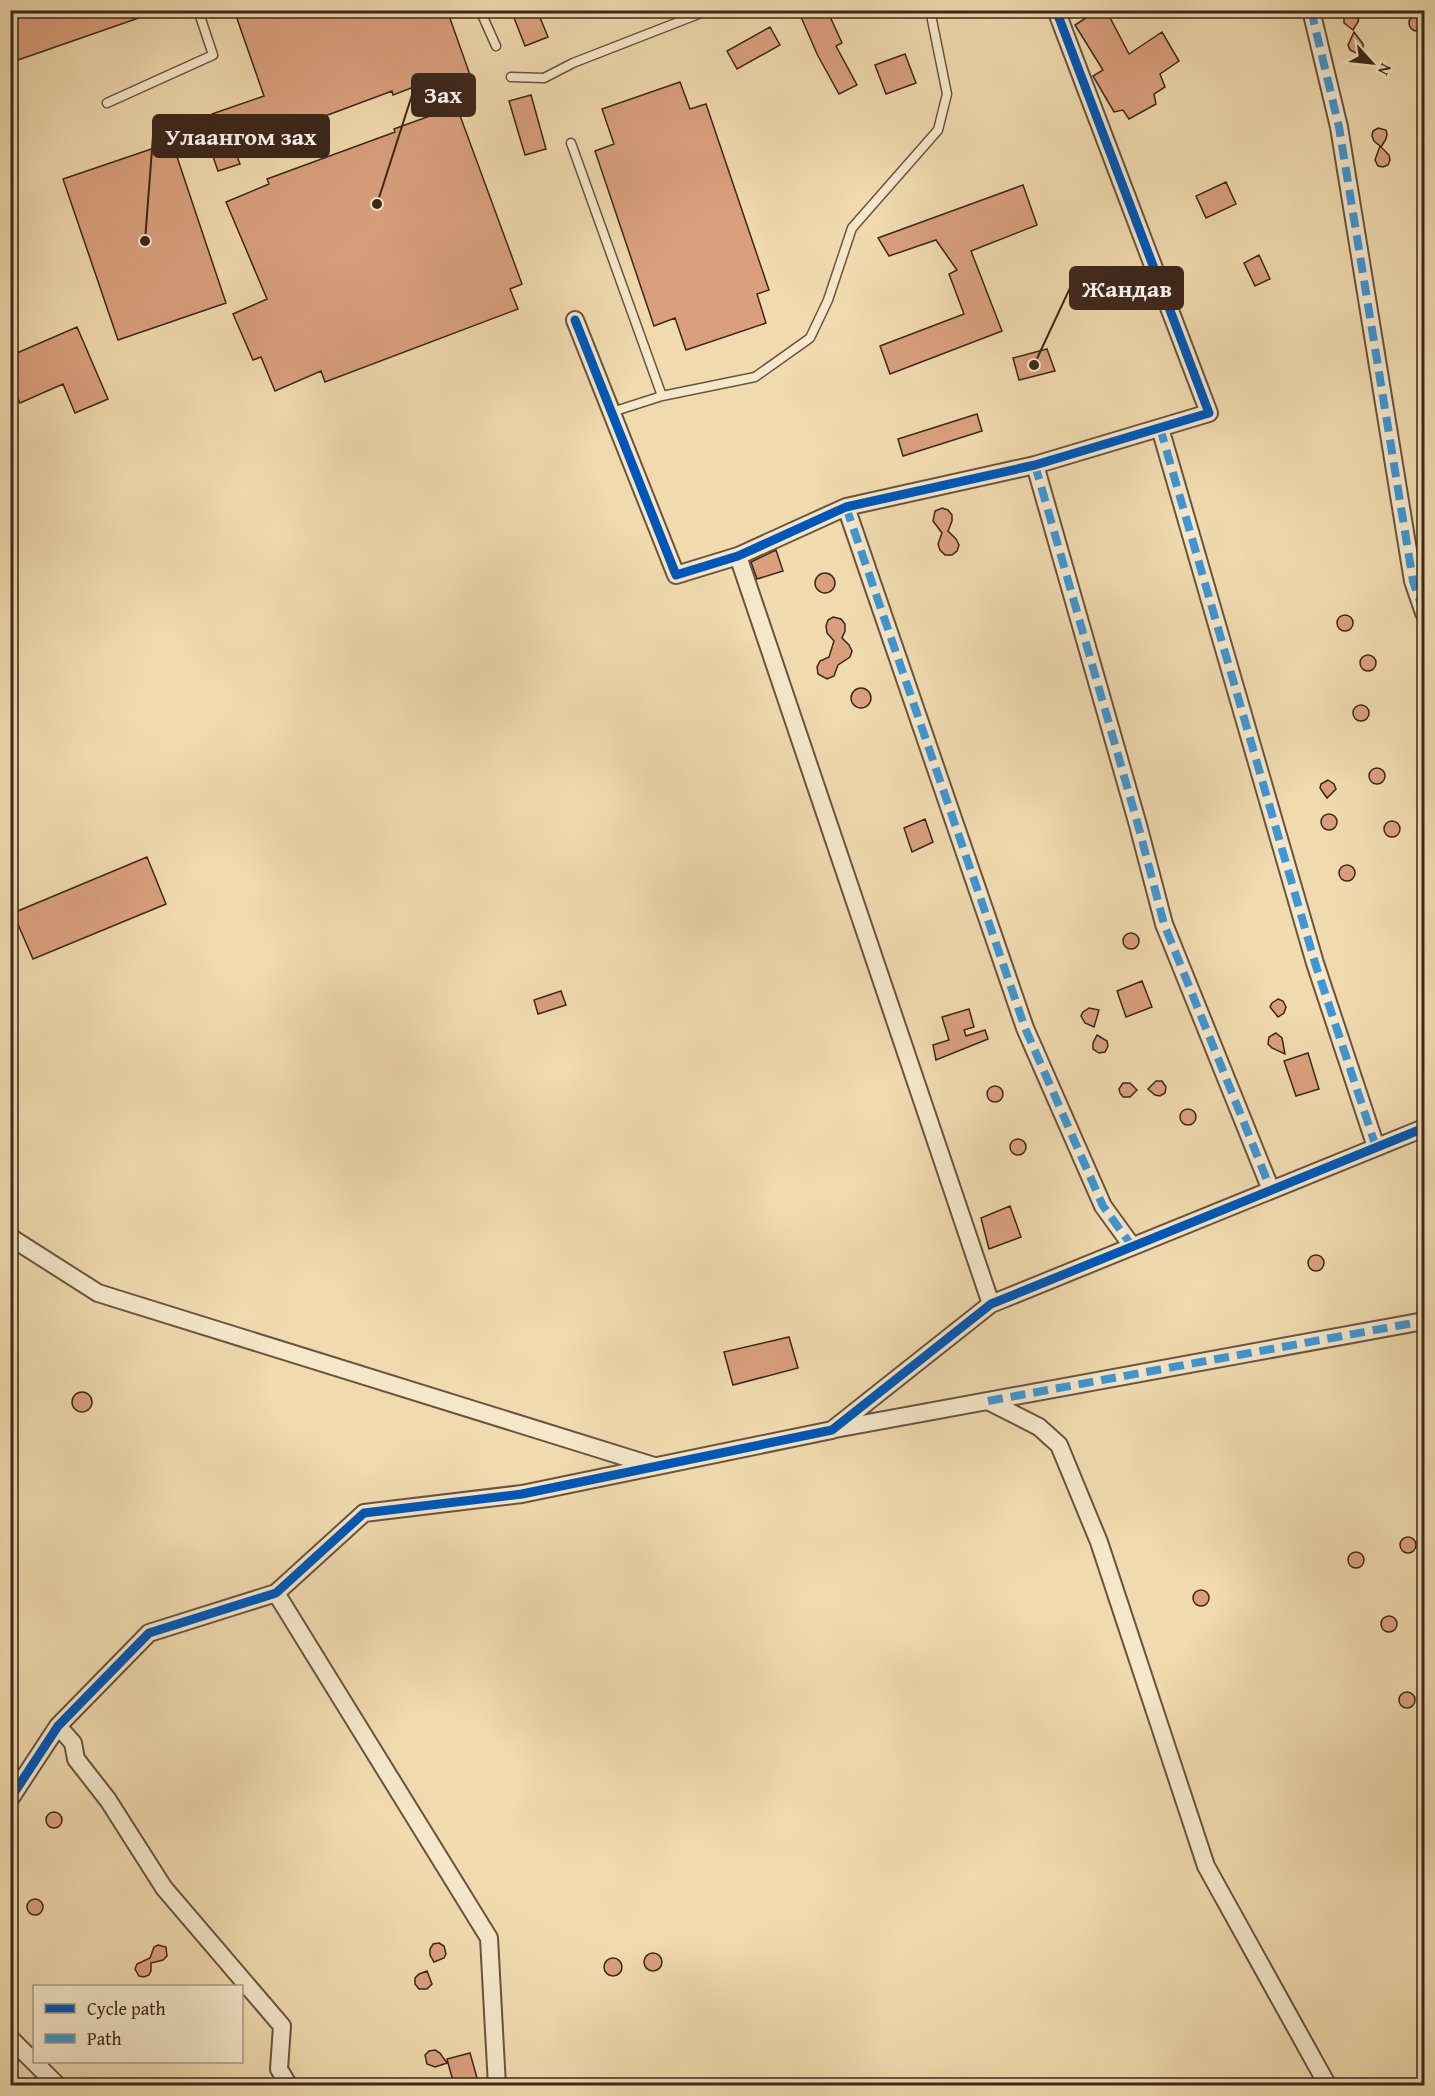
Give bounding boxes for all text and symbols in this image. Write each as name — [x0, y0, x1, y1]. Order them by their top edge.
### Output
north arrow — [1342, 33, 1402, 93]
text: N — [1372, 60, 1398, 80]
callout: Зах — [412, 74, 475, 116]
text: Зах — [424, 77, 463, 112]
callout: Улаангом зах — [153, 115, 329, 157]
text: Улаангом зах — [165, 119, 317, 154]
callout: Жандав — [1070, 267, 1183, 309]
text: Жандав — [1081, 271, 1172, 306]
legend — [33, 1985, 243, 2063]
text: Cycle path — [87, 1995, 166, 2022]
text: Path — [87, 2025, 122, 2052]

